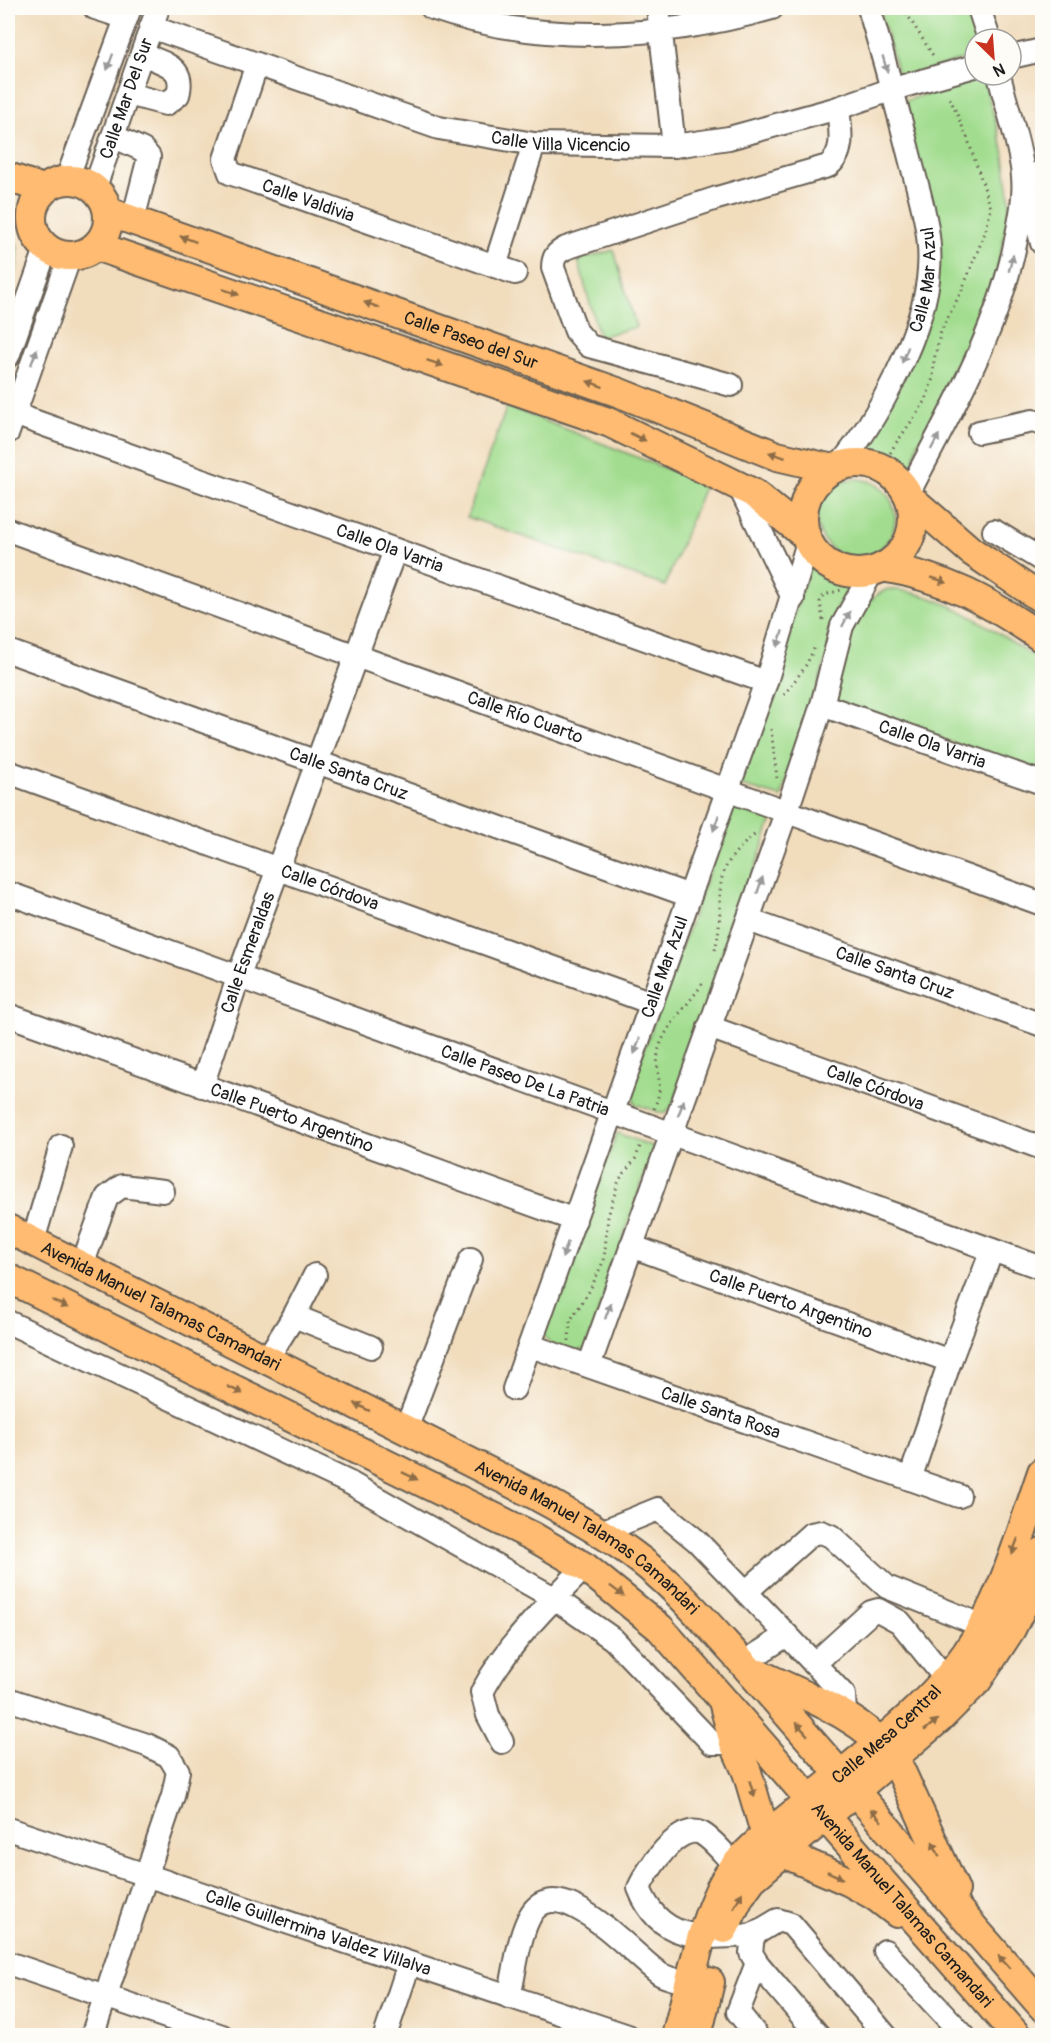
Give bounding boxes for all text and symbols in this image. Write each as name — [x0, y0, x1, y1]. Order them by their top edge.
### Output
north arrow — [963, 27, 1023, 87]
street label: Calle Mar Del Sur — [95, 34, 159, 162]
one-way arrow — [104, 54, 114, 72]
one-way arrow — [881, 55, 890, 73]
text: N — [990, 58, 1008, 81]
street label: Calle Villa Vicencio — [489, 126, 631, 157]
street label: Calle Valdivia — [259, 174, 357, 228]
street label: Calle Mar Azul — [904, 225, 942, 336]
one-way arrow — [179, 234, 197, 244]
one-way arrow — [1007, 254, 1016, 272]
one-way arrow — [222, 288, 240, 298]
one-way arrow — [363, 299, 381, 309]
street label: Calle Paseo del Sur — [400, 306, 542, 375]
one-way arrow — [900, 346, 909, 364]
one-way arrow — [30, 348, 40, 366]
one-way arrow — [426, 358, 444, 368]
one-way arrow — [586, 379, 604, 389]
one-way arrow — [629, 431, 647, 441]
one-way arrow — [930, 434, 940, 451]
one-way arrow — [768, 450, 786, 459]
street label: Calle Ola Varria — [333, 519, 447, 578]
one-way arrow — [930, 576, 948, 586]
one-way arrow — [841, 611, 850, 628]
one-way arrow — [775, 630, 784, 648]
street label: Calle Río Cuarto — [464, 686, 587, 749]
street label: Calle Ola Varria — [875, 715, 989, 774]
street label: Calle Santa Cruz — [286, 742, 411, 806]
one-way arrow — [710, 814, 720, 832]
street label: Calle Córdova — [278, 860, 382, 916]
one-way arrow — [756, 876, 766, 894]
street label: Calle Esmeraldas — [216, 889, 281, 1017]
street label: Calle Mar Azul — [636, 913, 694, 1021]
street label: Calle Santa Cruz — [832, 941, 957, 1005]
one-way arrow — [631, 1037, 641, 1055]
street label: Calle Paseo De La Patria — [437, 1040, 612, 1122]
street label: Calle Córdova — [823, 1060, 927, 1116]
street label: Calle Puerto Argentino — [207, 1078, 377, 1158]
one-way arrow — [676, 1099, 686, 1117]
street label: Avenida Manuel Talamas Camandari — [37, 1236, 284, 1377]
one-way arrow — [559, 1241, 569, 1259]
street label: Calle Puerto Argentino — [706, 1264, 876, 1344]
one-way arrow — [52, 1299, 69, 1309]
one-way arrow — [604, 1302, 614, 1320]
street label: Calle Santa Rosa — [658, 1381, 783, 1445]
one-way arrow — [227, 1385, 244, 1394]
one-way arrow — [353, 1402, 370, 1412]
street label: Avenida Manuel Talamas Camandari — [471, 1455, 704, 1620]
one-way arrow — [402, 1471, 419, 1480]
one-way arrow — [1010, 1538, 1020, 1556]
one-way arrow — [609, 1584, 624, 1596]
street label: Calle Mesa Central — [827, 1680, 947, 1789]
one-way arrow — [923, 1718, 939, 1731]
one-way arrow — [796, 1722, 809, 1737]
one-way arrow — [748, 1780, 757, 1798]
street label: Avenida Manuel Talamas Camandari — [806, 1798, 998, 2013]
one-way arrow — [869, 1807, 883, 1822]
one-way arrow — [931, 1841, 940, 1858]
one-way arrow — [826, 1871, 843, 1880]
street label: Calle Guillermina Valdez Villalva — [202, 1885, 434, 1981]
one-way arrow — [733, 1891, 743, 1908]
one-way arrow — [998, 1954, 1011, 1969]

